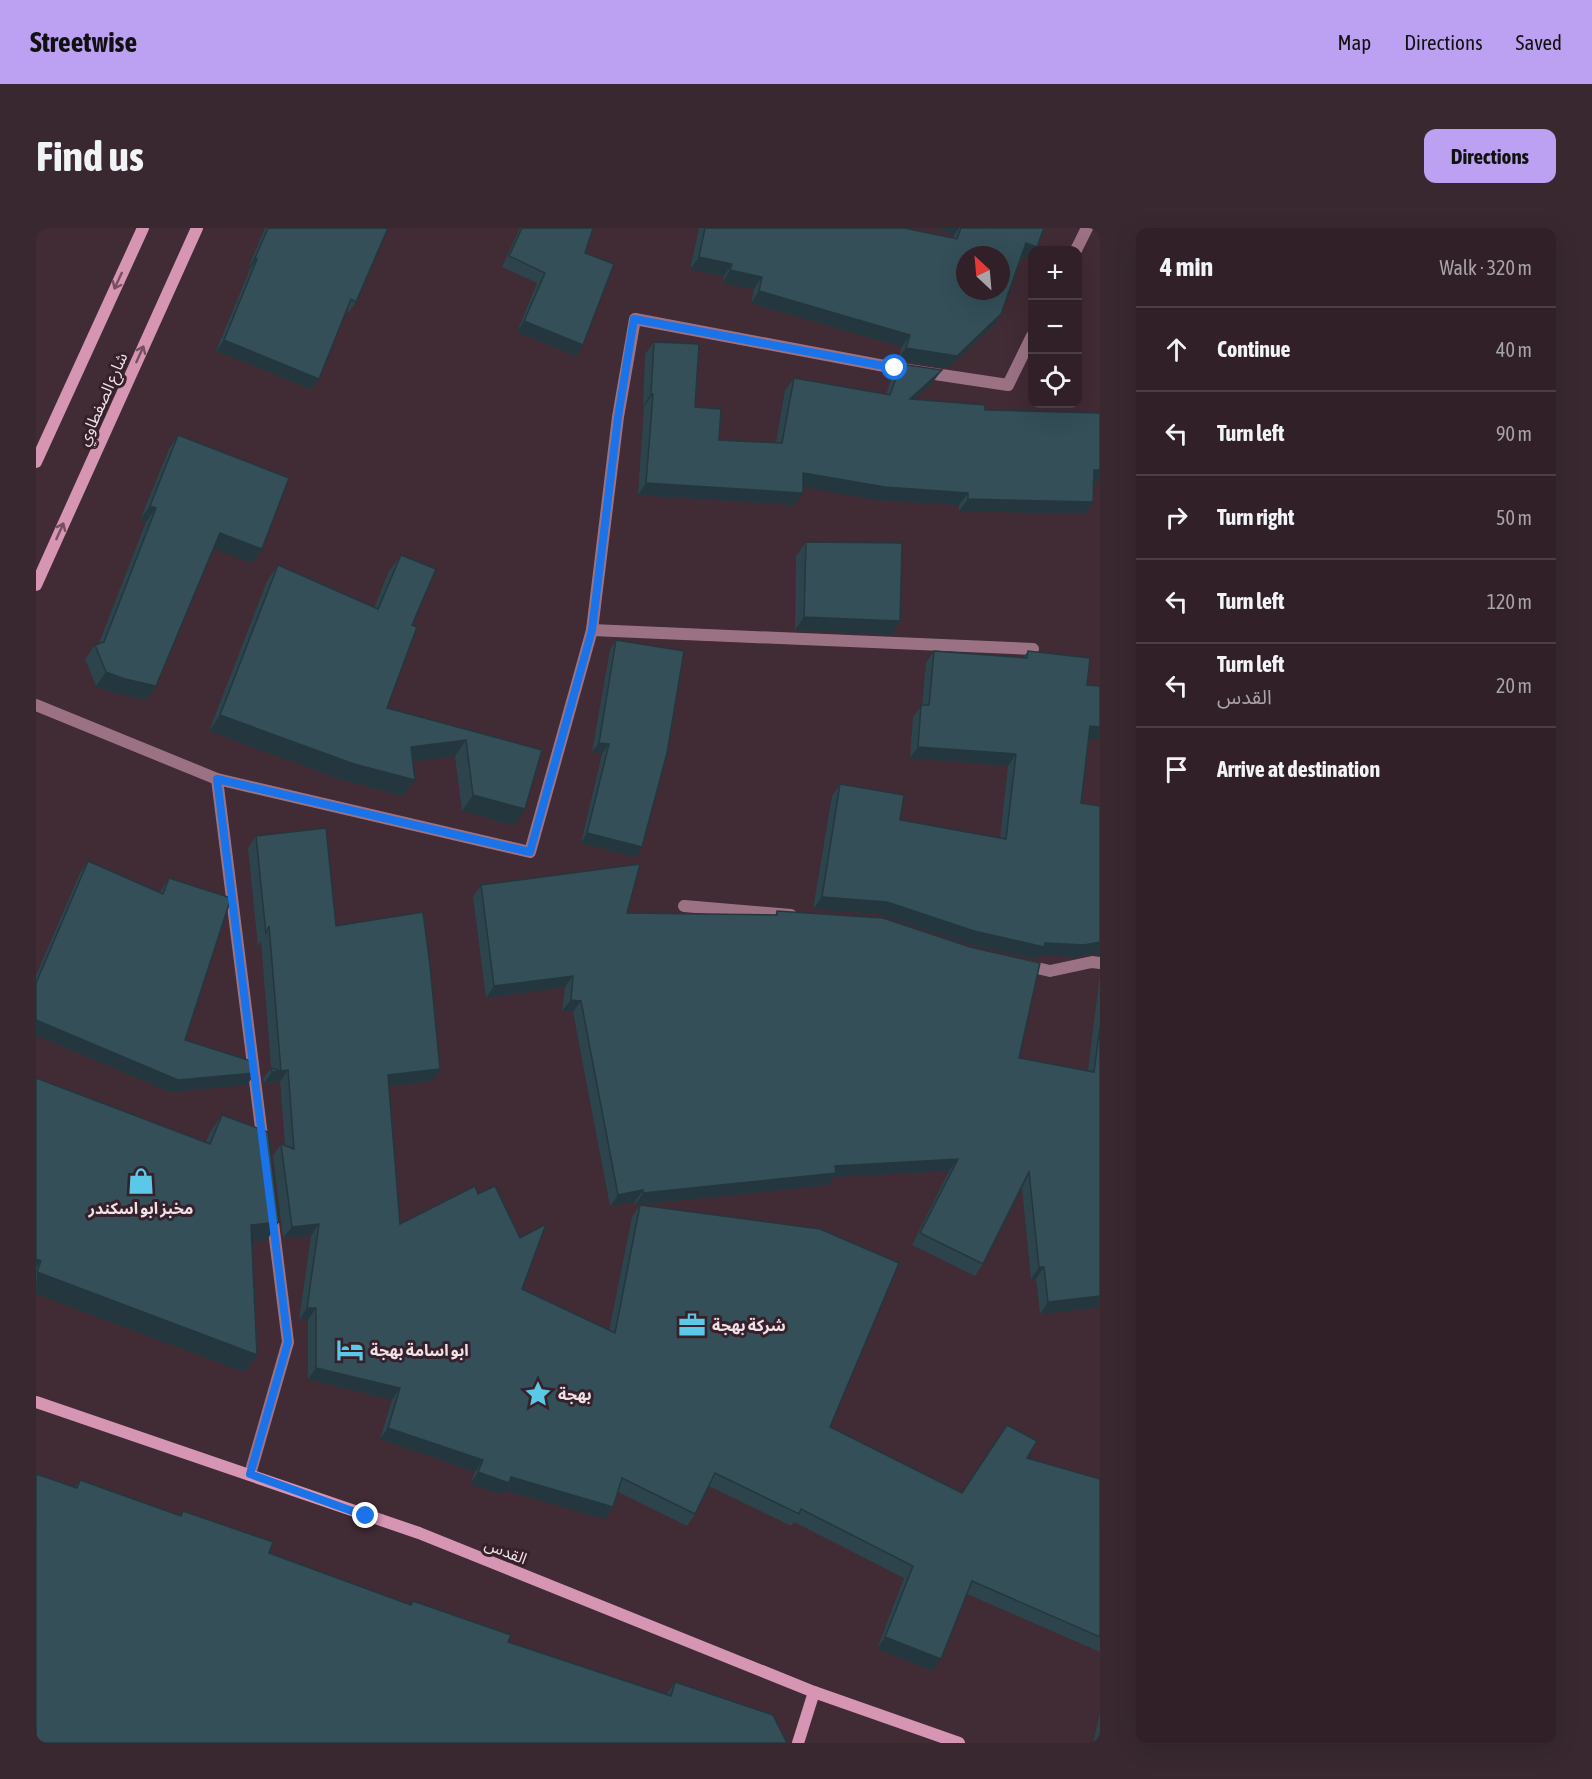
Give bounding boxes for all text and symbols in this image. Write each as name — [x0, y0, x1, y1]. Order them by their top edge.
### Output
text: Streetwise — [30, 26, 137, 58]
text: Map — [1337, 30, 1371, 54]
text: Directions — [1404, 30, 1483, 54]
text: Saved — [1516, 30, 1562, 54]
button: Directions — [1424, 129, 1556, 183]
text: Find us — [36, 132, 144, 180]
north arrow — [956, 246, 1010, 300]
map controls — [1028, 246, 1082, 408]
button: + — [1028, 246, 1082, 300]
text: 4 min — [1160, 252, 1213, 282]
text: Walk · 320 m — [1440, 256, 1532, 279]
one-way arrow — [112, 272, 124, 290]
button: − — [1028, 300, 1082, 354]
icon: ahead — [1160, 333, 1193, 366]
text: Continue — [1217, 336, 1291, 362]
text: 40 m — [1496, 338, 1532, 361]
one-way arrow — [135, 345, 147, 363]
street label: شارع الصفطاوي — [73, 350, 134, 450]
route start — [881, 354, 907, 380]
button: locate — [1028, 354, 1082, 408]
icon: left — [1160, 417, 1193, 450]
text: Turn left — [1217, 420, 1284, 446]
text: 90 m — [1496, 422, 1532, 445]
icon: right — [1160, 501, 1193, 534]
text: Turn right — [1217, 504, 1294, 530]
text: 50 m — [1496, 506, 1532, 529]
one-way arrow — [55, 523, 66, 541]
icon: left — [1160, 585, 1193, 618]
text: Turn left — [1217, 588, 1284, 614]
text: 120 m — [1487, 590, 1532, 613]
text: Turn left — [1217, 651, 1284, 677]
icon: left — [1160, 669, 1193, 702]
text: 20 m — [1496, 674, 1532, 697]
text: القدس — [1217, 685, 1272, 708]
icon: arrive — [1160, 753, 1193, 786]
text: Arrive at destination — [1217, 756, 1380, 782]
shop icon: مخبز ابو اسكندر — [126, 1166, 156, 1196]
place label: مخبز ابو اسكندر — [88, 1199, 193, 1218]
office icon: شركة بهجة — [677, 1310, 707, 1340]
place label: شركة بهجة — [712, 1316, 786, 1335]
hotel icon: ابو اسامة بهجة — [335, 1335, 365, 1365]
place label: ابو اسامة بهجة — [370, 1341, 469, 1360]
place icon: بهجة — [523, 1379, 553, 1409]
place label: بهجة — [558, 1385, 592, 1404]
route end — [352, 1502, 378, 1528]
street label: القدس — [482, 1534, 530, 1568]

